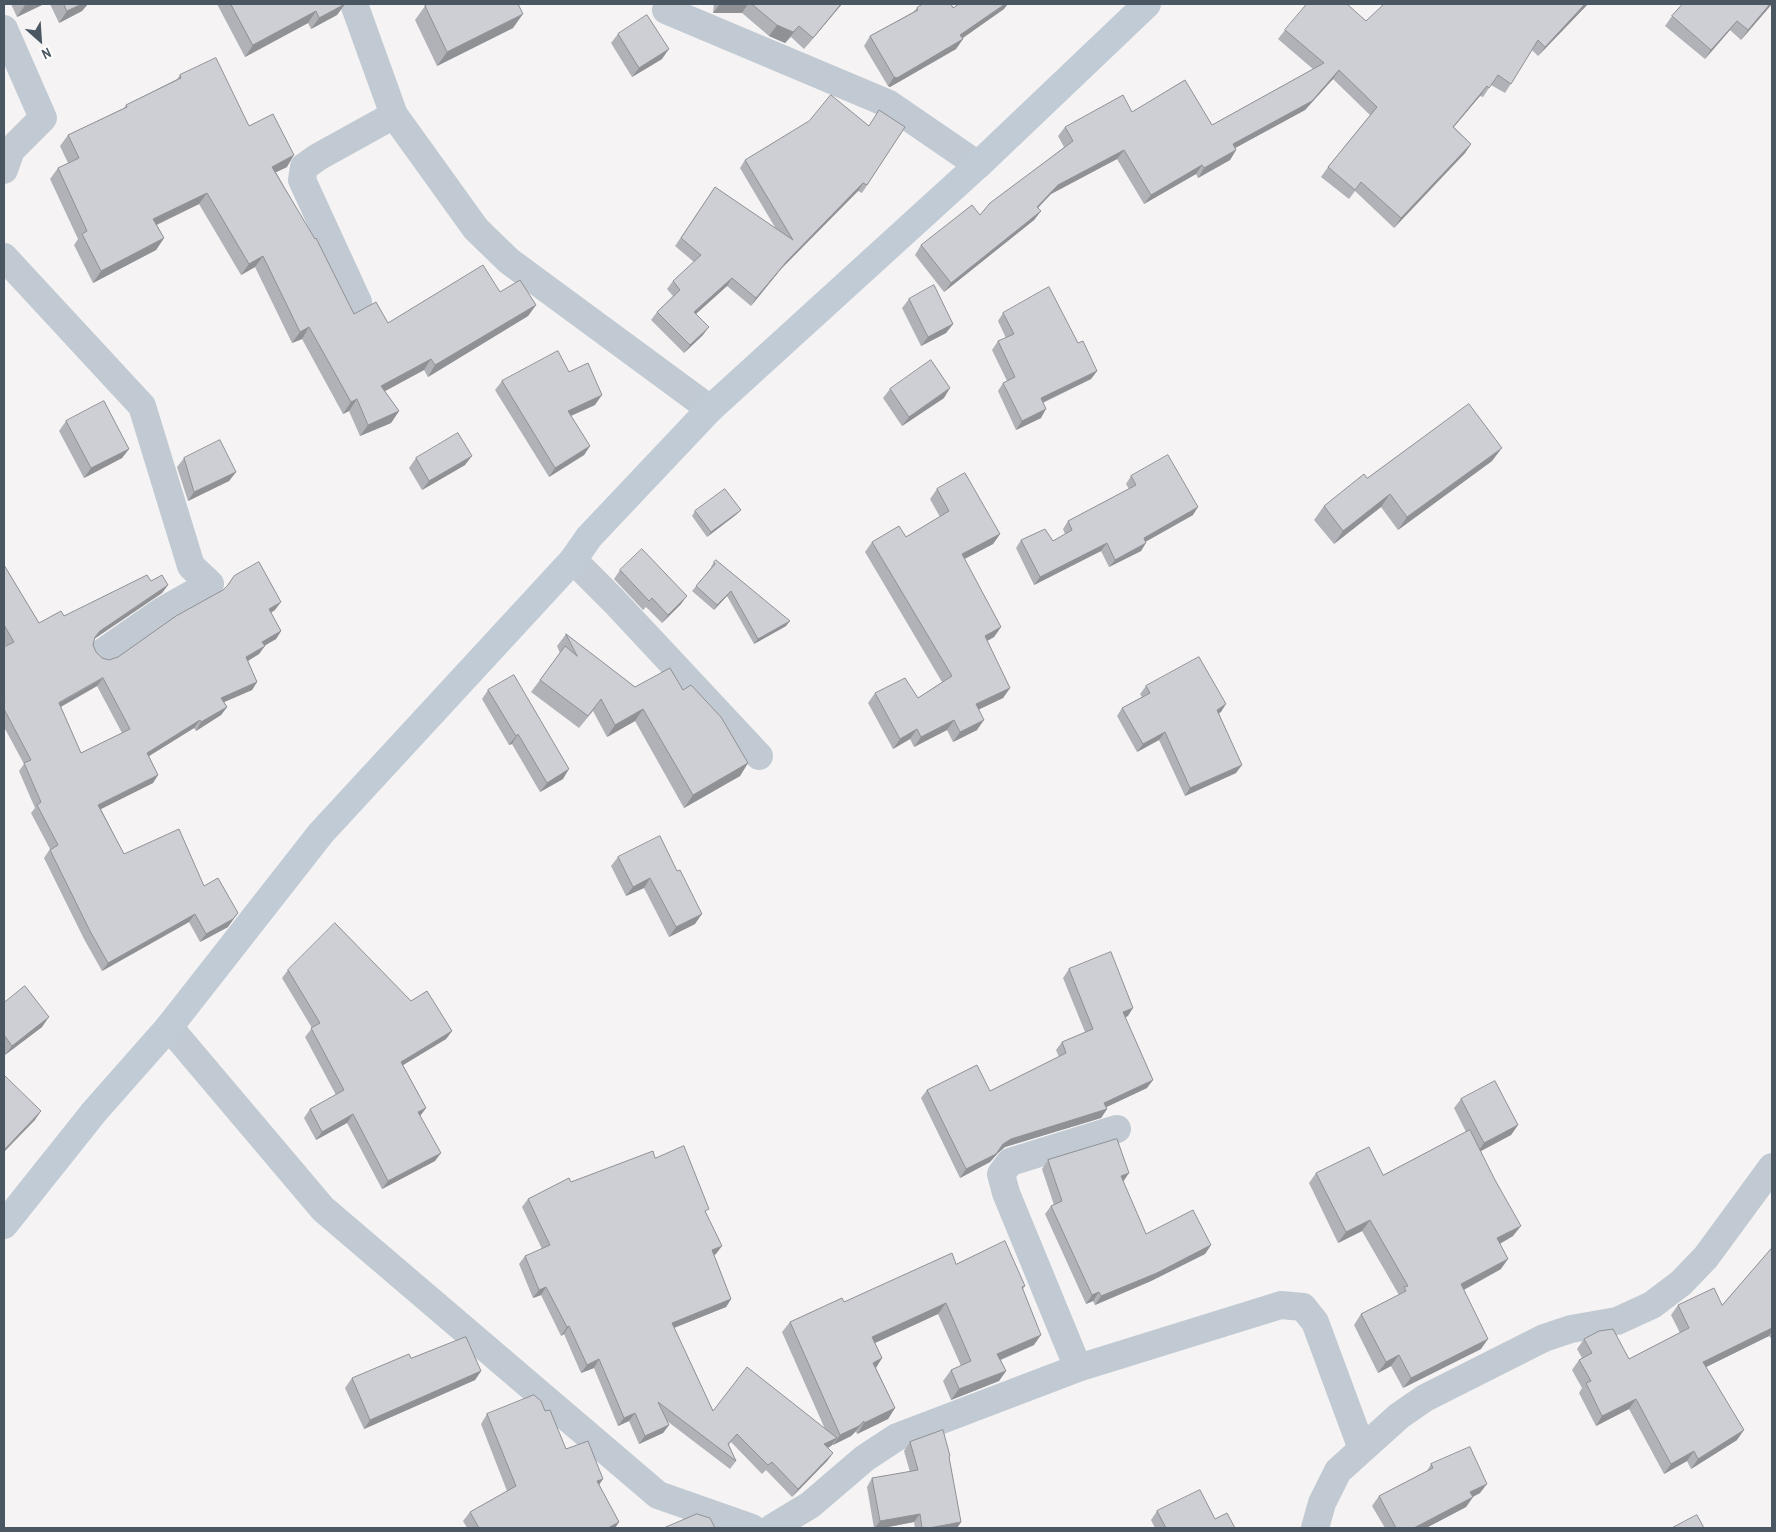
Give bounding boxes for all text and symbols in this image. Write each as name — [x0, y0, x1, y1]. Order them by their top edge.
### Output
north arrow — [15, 15, 65, 65]
text: N — [39, 44, 54, 63]

